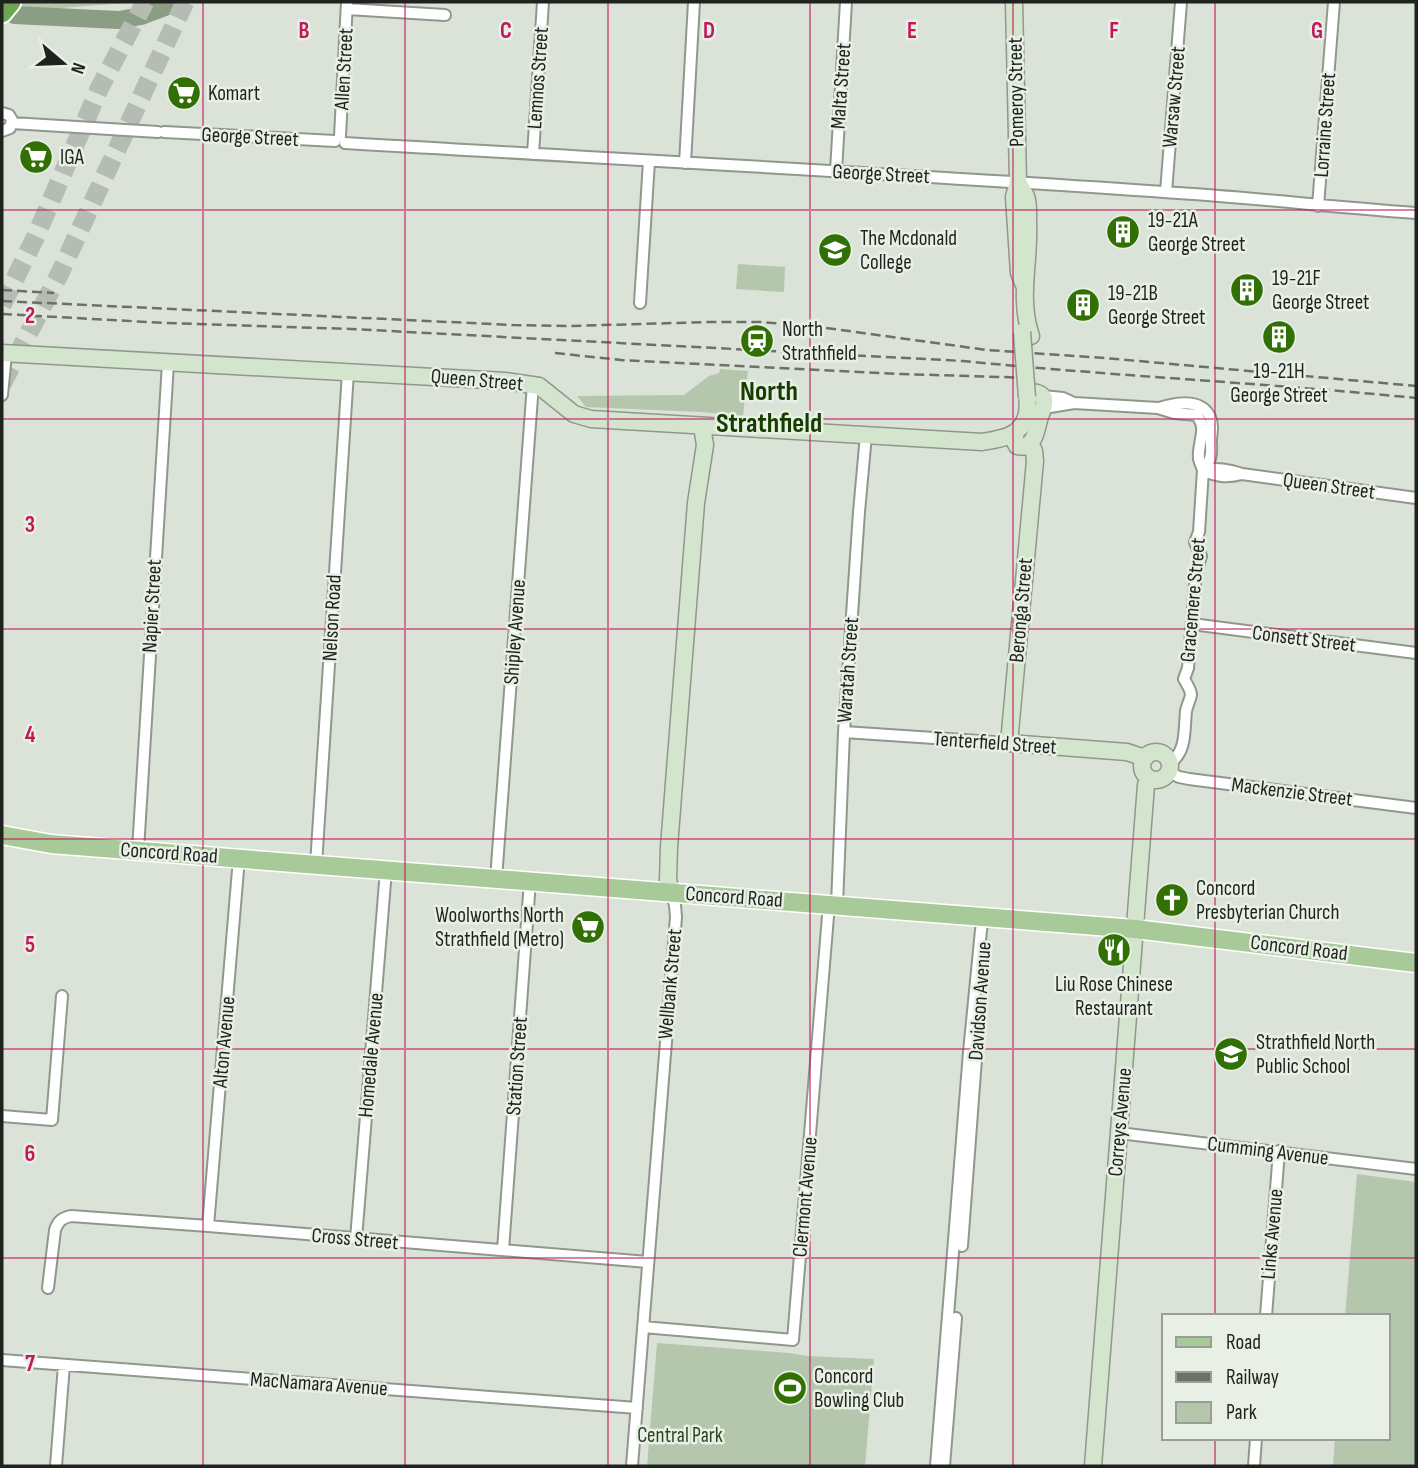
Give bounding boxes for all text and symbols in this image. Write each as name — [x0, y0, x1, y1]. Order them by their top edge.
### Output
text: B — [299, 17, 310, 45]
text: C — [500, 17, 512, 45]
text: D — [703, 17, 715, 45]
text: E — [907, 17, 917, 45]
text: F — [1109, 17, 1119, 45]
text: G — [1311, 17, 1323, 45]
street label: Lemnos Street — [522, 26, 554, 130]
street label: Allen Street — [329, 27, 359, 112]
north arrow — [28, 28, 98, 98]
street label: Pomeroy Street — [1003, 37, 1029, 147]
street label: Malta Street — [826, 42, 856, 130]
street label: Warsaw Street — [1157, 45, 1191, 149]
text: N — [65, 60, 90, 77]
street label: Lorraine Street — [1309, 72, 1341, 178]
supermarket icon: Komart — [165, 74, 203, 112]
place label: Komart — [208, 81, 260, 106]
street label: George Street — [201, 122, 299, 152]
supermarket icon: IGA — [17, 138, 55, 176]
place label: IGA — [60, 145, 85, 170]
street label: George Street — [832, 159, 930, 189]
place label: 19-21A George Street — [1148, 208, 1246, 257]
building icon: 19-21A George Street — [1104, 213, 1142, 251]
place label: The Mcdonald College — [860, 226, 957, 275]
school or university icon: The Mcdonald College — [816, 231, 854, 269]
place label: 19-21F George Street — [1272, 266, 1370, 315]
building icon: 19-21F George Street — [1228, 271, 1266, 309]
place label: 19-21B George Street — [1108, 281, 1206, 330]
building icon: 19-21B George Street — [1064, 286, 1102, 324]
text: 2 — [25, 302, 35, 330]
place label: North Strathfield — [782, 317, 857, 366]
building icon: 19-21H George Street — [1260, 318, 1298, 356]
station icon: North Strathfield — [738, 322, 776, 360]
place label: 19-21H George Street — [1230, 359, 1328, 408]
street label: Queen Street — [430, 364, 524, 396]
district label: North Strathfield — [716, 375, 822, 440]
street label: Queen Street — [1281, 467, 1377, 505]
text: 3 — [25, 511, 35, 539]
street label: Gracemere Street — [1175, 537, 1211, 663]
street label: Beronga Street — [1004, 557, 1038, 663]
street label: Napier Street — [137, 559, 167, 653]
street label: Nelson Road — [317, 574, 347, 662]
street label: Shipley Avenue — [499, 578, 531, 686]
street label: Waratah Street — [832, 616, 864, 724]
street label: Consett Street — [1251, 620, 1357, 658]
text: 4 — [25, 721, 36, 749]
street label: Tenterfield Street — [932, 726, 1058, 760]
street label: Mackenzie Street — [1230, 772, 1354, 812]
street label: Concord Road — [119, 837, 219, 869]
place label: Concord Presbyterian Church — [1196, 876, 1339, 925]
street label: Concord Road — [684, 881, 784, 913]
church icon: Concord Presbyterian Church — [1153, 881, 1191, 919]
place label: Woolworths North Strathfield (Metro) — [435, 903, 564, 952]
supermarket icon: Woolworths North Strathfield (Metro) — [569, 908, 607, 946]
street label: Wellbank Street — [653, 928, 687, 1040]
street label: Concord Road — [1249, 930, 1349, 966]
text: 5 — [25, 931, 35, 959]
restaurant icon: Liu Rose Chinese Restaurant — [1095, 931, 1133, 969]
street label: Davidson Avenue — [963, 941, 997, 1061]
place label: Liu Rose Chinese Restaurant — [1055, 972, 1173, 1021]
street label: Homedale Avenue — [353, 992, 389, 1118]
street label: Alton Avenue — [207, 995, 240, 1090]
street label: Station Street — [501, 1016, 533, 1116]
place label: Strathfield North Public School — [1256, 1030, 1375, 1079]
school or university icon: Strathfield North Public School — [1212, 1035, 1250, 1073]
street label: Correys Avenue — [1103, 1067, 1137, 1177]
street label: Cumming Avenue — [1206, 1131, 1330, 1171]
street label: Clermont Avenue — [787, 1136, 823, 1258]
text: 6 — [25, 1140, 35, 1168]
street label: Links Avenue — [1256, 1188, 1288, 1280]
street label: Cross Street — [311, 1223, 399, 1255]
legend — [1162, 1314, 1390, 1440]
text: Road — [1226, 1330, 1261, 1355]
text: 7 — [25, 1350, 35, 1378]
place label: Concord Bowling Club — [814, 1364, 904, 1413]
text: Railway — [1226, 1365, 1279, 1390]
street label: MacNamara Avenue — [249, 1367, 389, 1401]
sports icon: Concord Bowling Club — [771, 1369, 809, 1407]
text: Park — [1226, 1400, 1257, 1425]
park label: Central Park — [637, 1423, 723, 1448]

